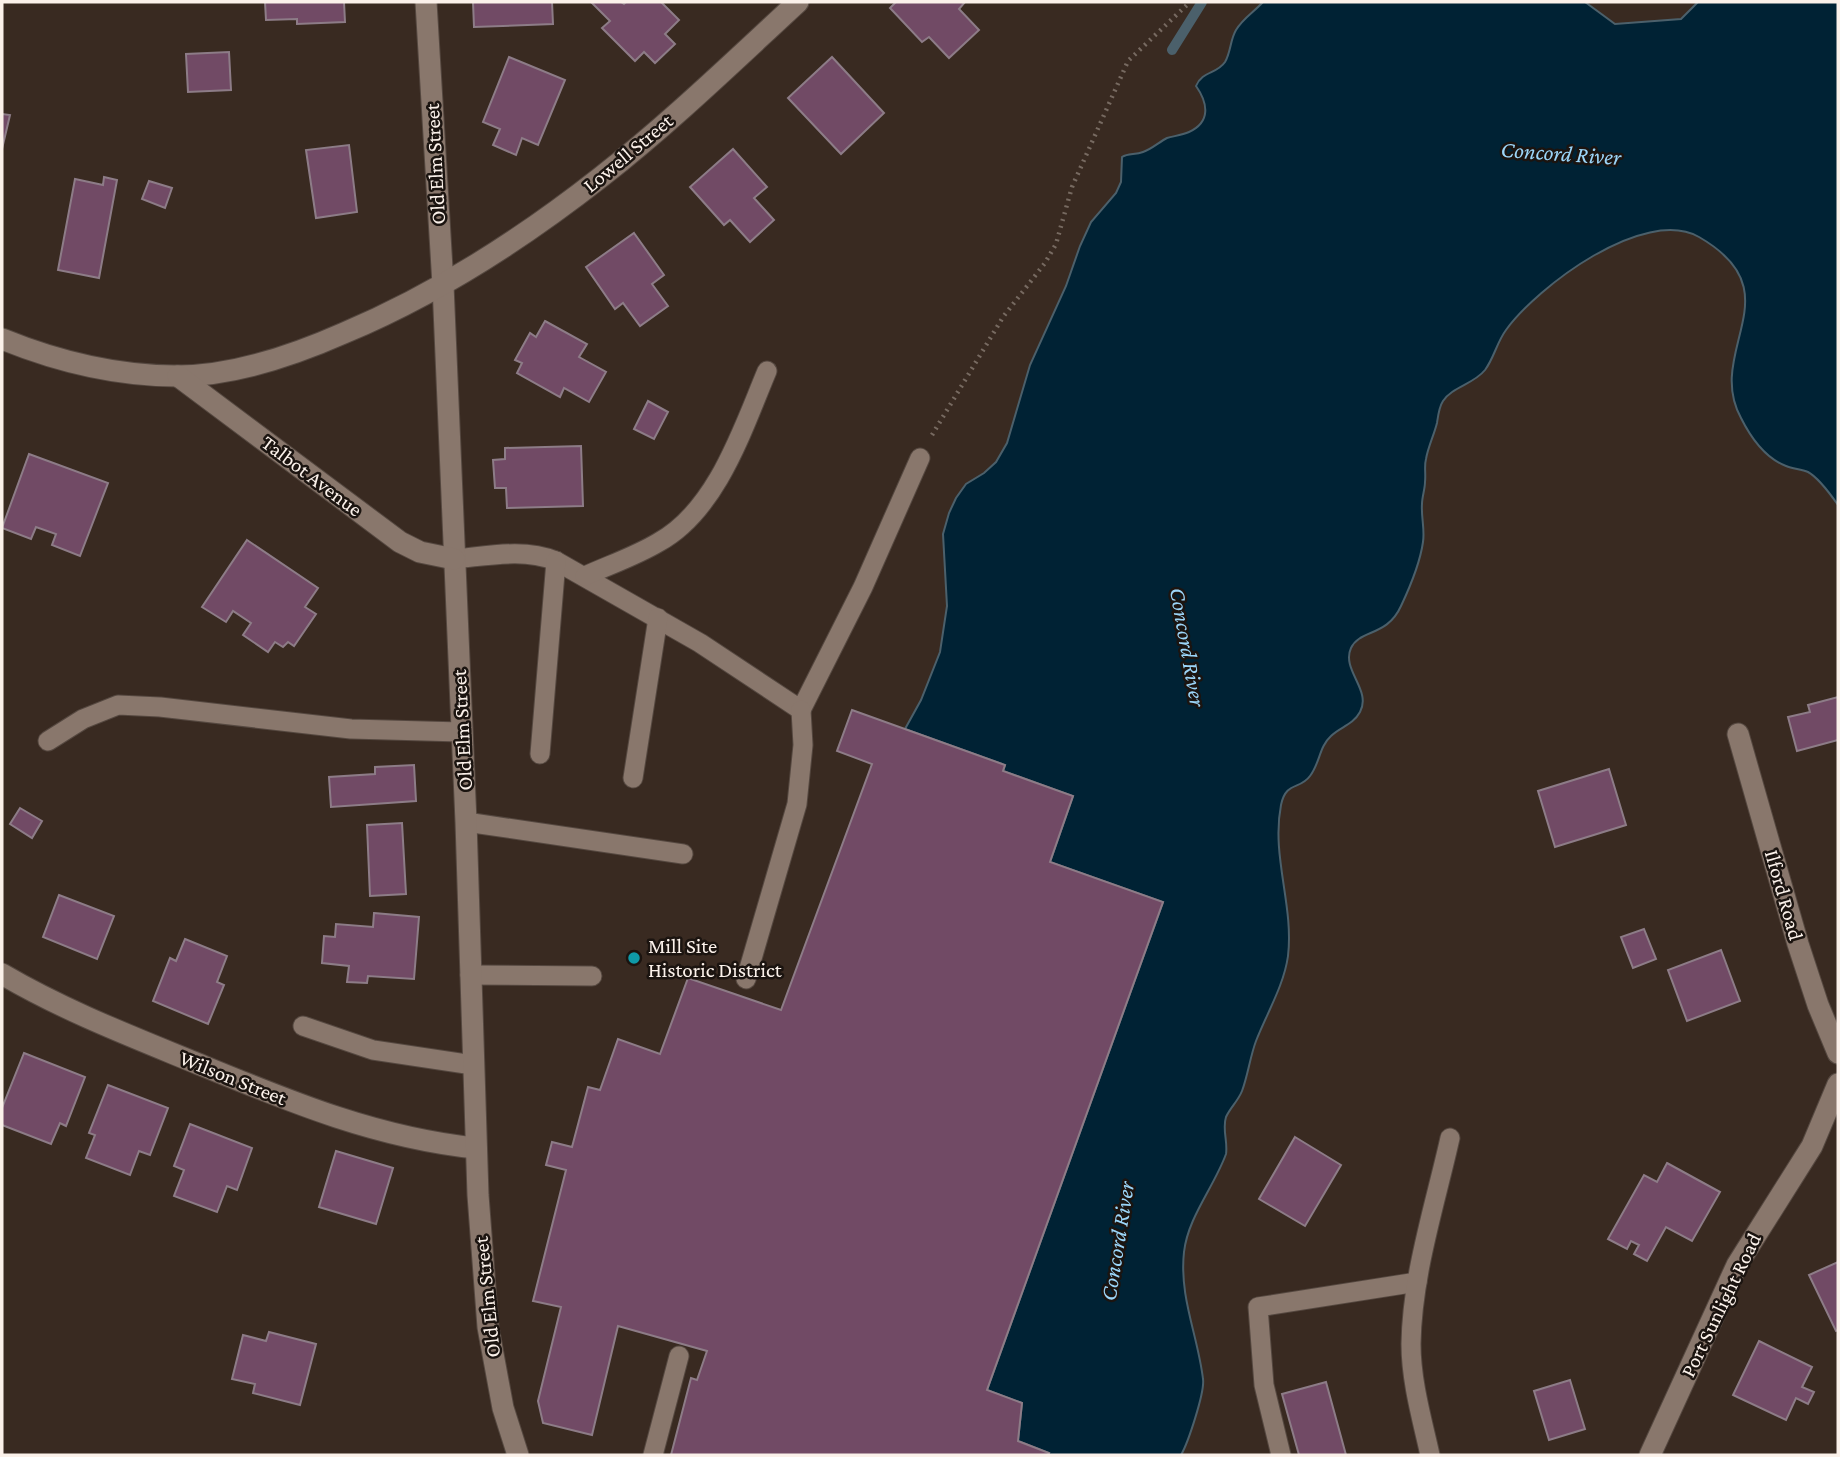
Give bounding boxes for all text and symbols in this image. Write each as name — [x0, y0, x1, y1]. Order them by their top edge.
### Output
street label: Old Elm Street — [420, 102, 450, 225]
street label: Lowell Street — [578, 108, 678, 197]
water label: Concord River — [1500, 136, 1623, 170]
street label: Talbot Avenue — [257, 430, 367, 522]
water label: Concord River — [1165, 585, 1211, 710]
street label: Old Elm Street — [447, 668, 477, 791]
street label: Ilford Road — [1760, 847, 1808, 943]
place label: Mill Site Historic District — [648, 934, 783, 982]
marker: Mill Site Historic District — [626, 950, 642, 966]
street label: Wilson Street — [176, 1046, 291, 1111]
water label: Concord River — [1095, 1178, 1139, 1303]
street label: Port Sunlight Road — [1676, 1229, 1766, 1381]
street label: Old Elm Street — [469, 1234, 505, 1359]

